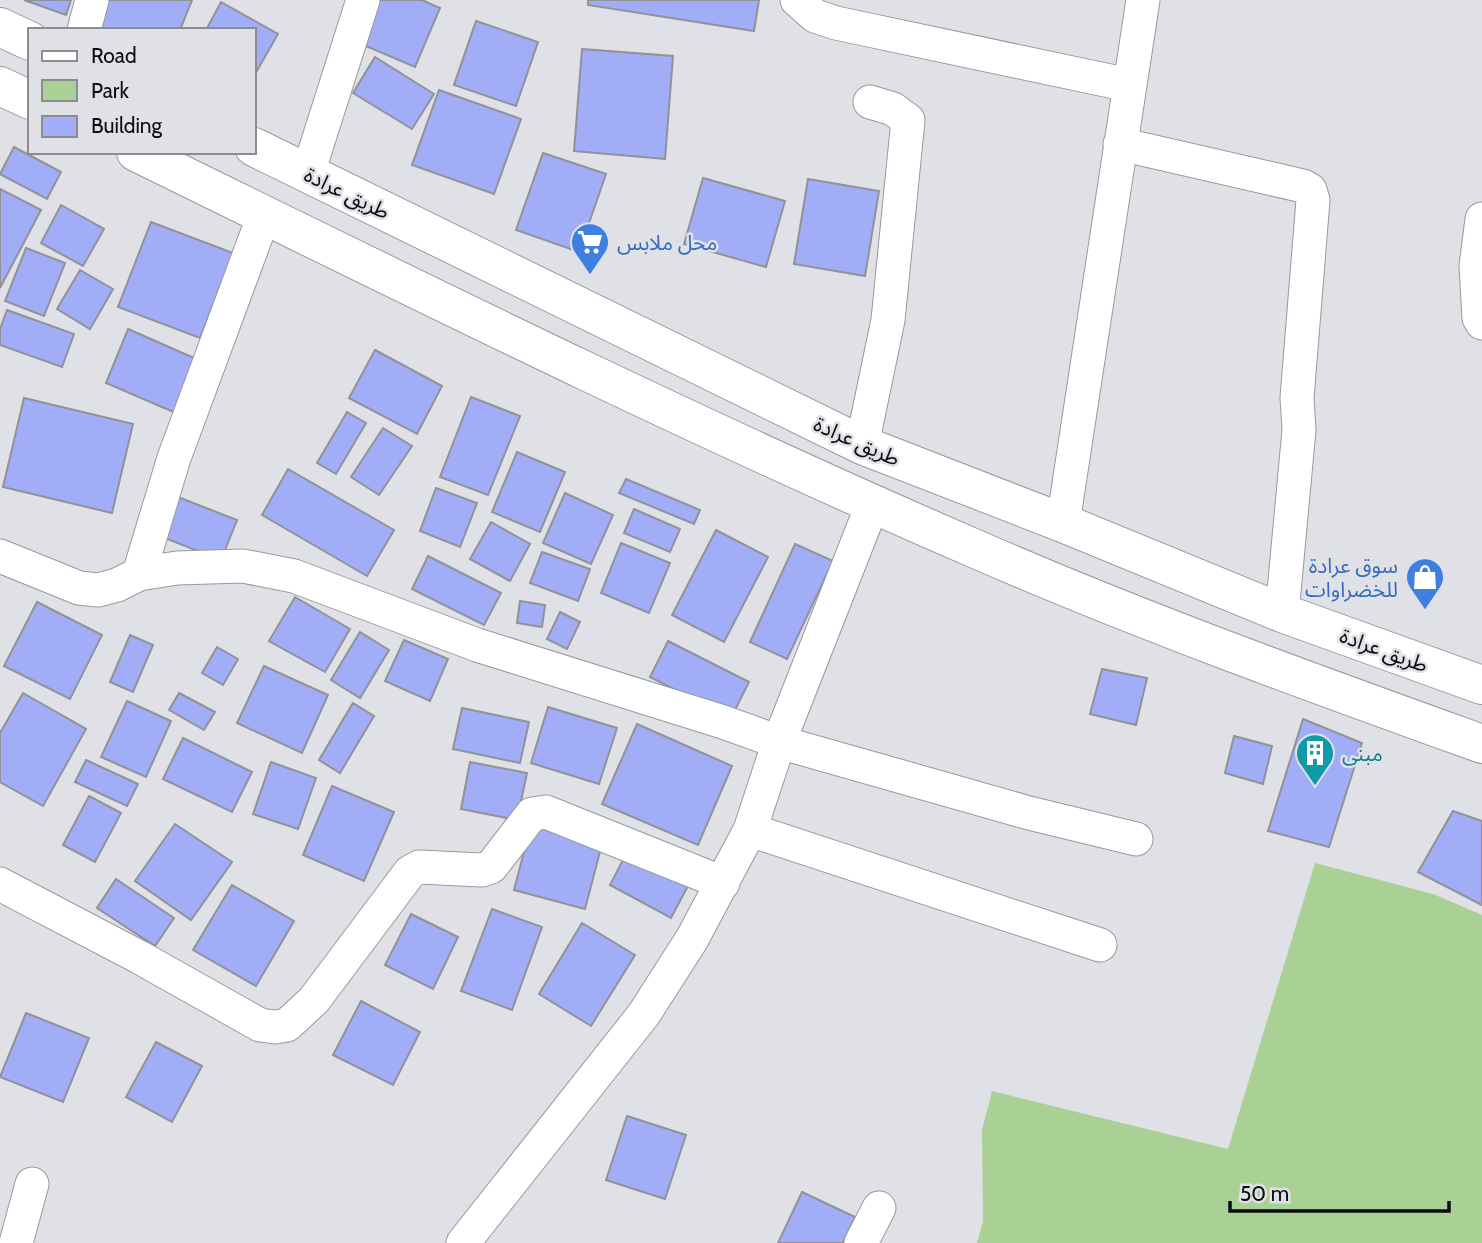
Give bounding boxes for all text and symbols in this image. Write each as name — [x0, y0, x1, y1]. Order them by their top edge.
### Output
legend — [28, 28, 256, 154]
text: Road — [91, 43, 137, 68]
text: Park — [91, 78, 129, 103]
text: Building — [91, 113, 163, 138]
street label: طريق عرادة — [300, 162, 394, 225]
supermarket icon: محل ملابس — [569, 221, 611, 276]
place label: محل ملابس — [617, 230, 717, 255]
street label: طريق عرادة — [810, 411, 904, 472]
place label: سوق عرادة للخضراوات — [1305, 553, 1398, 602]
shop icon: سوق عرادة للخضراوات — [1404, 556, 1446, 611]
street label: طريق عرادة — [1336, 623, 1431, 678]
building icon: مبنى — [1294, 732, 1336, 787]
place label: مبنى — [1342, 741, 1383, 766]
scale bar — [1230, 1170, 1449, 1214]
text: 50 m — [1240, 1181, 1289, 1206]

